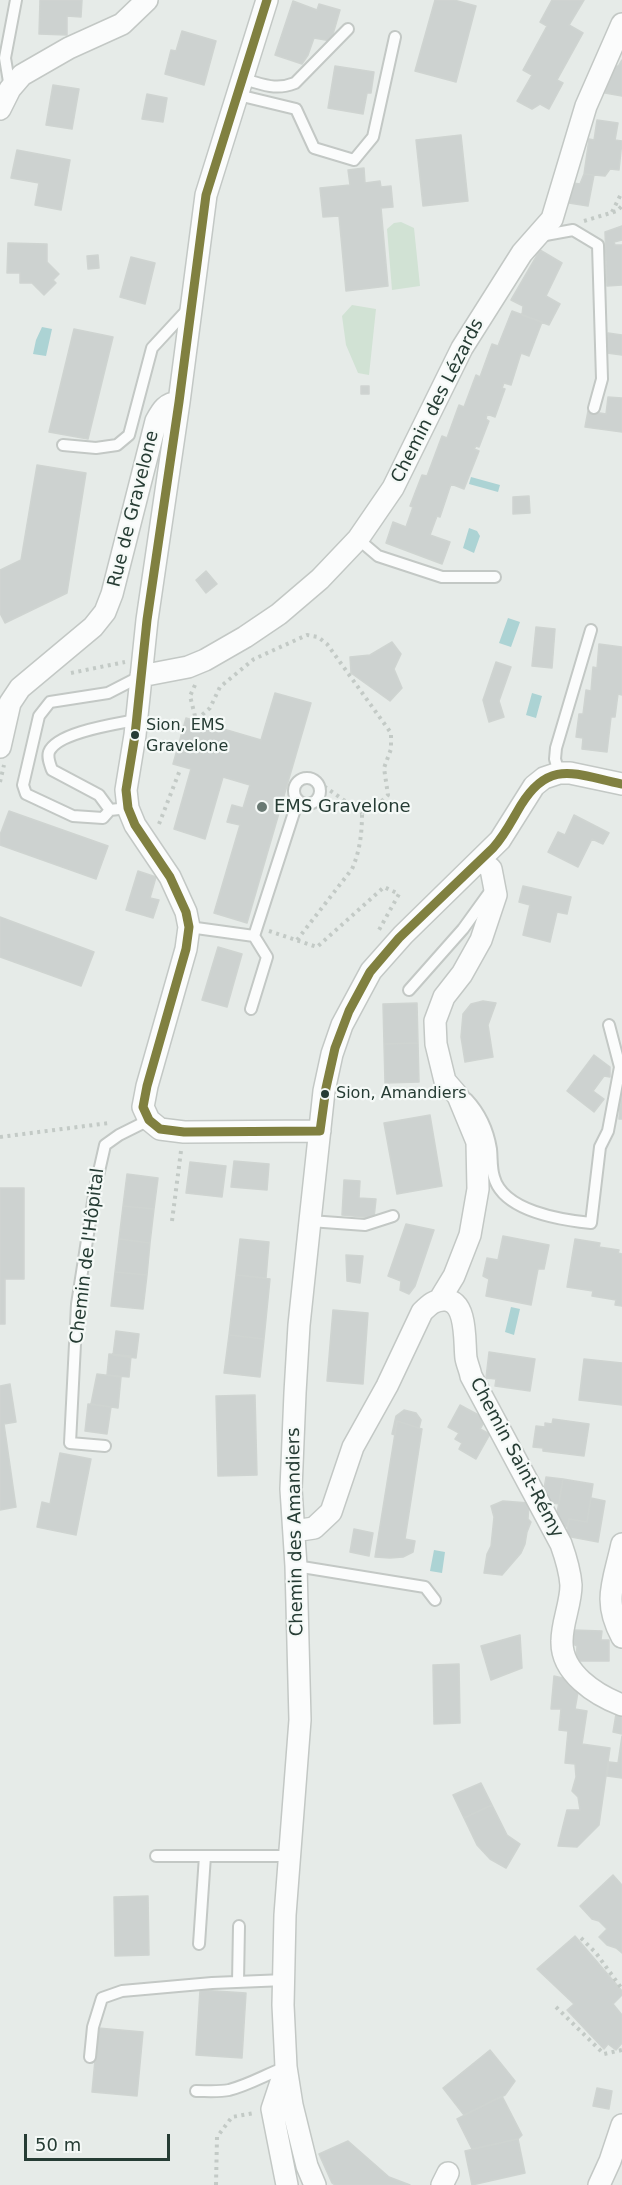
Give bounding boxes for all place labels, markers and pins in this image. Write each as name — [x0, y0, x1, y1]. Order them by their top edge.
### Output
place label: Sion, EMS Gravelone — [146, 716, 228, 754]
marker: Sion, EMS Gravelone — [129, 729, 141, 741]
place label: EMS Gravelone — [274, 796, 411, 818]
marker: EMS Gravelone — [255, 800, 269, 814]
place label: Sion, Amandiers — [336, 1084, 467, 1104]
marker: Sion, Amandiers — [319, 1088, 331, 1100]

